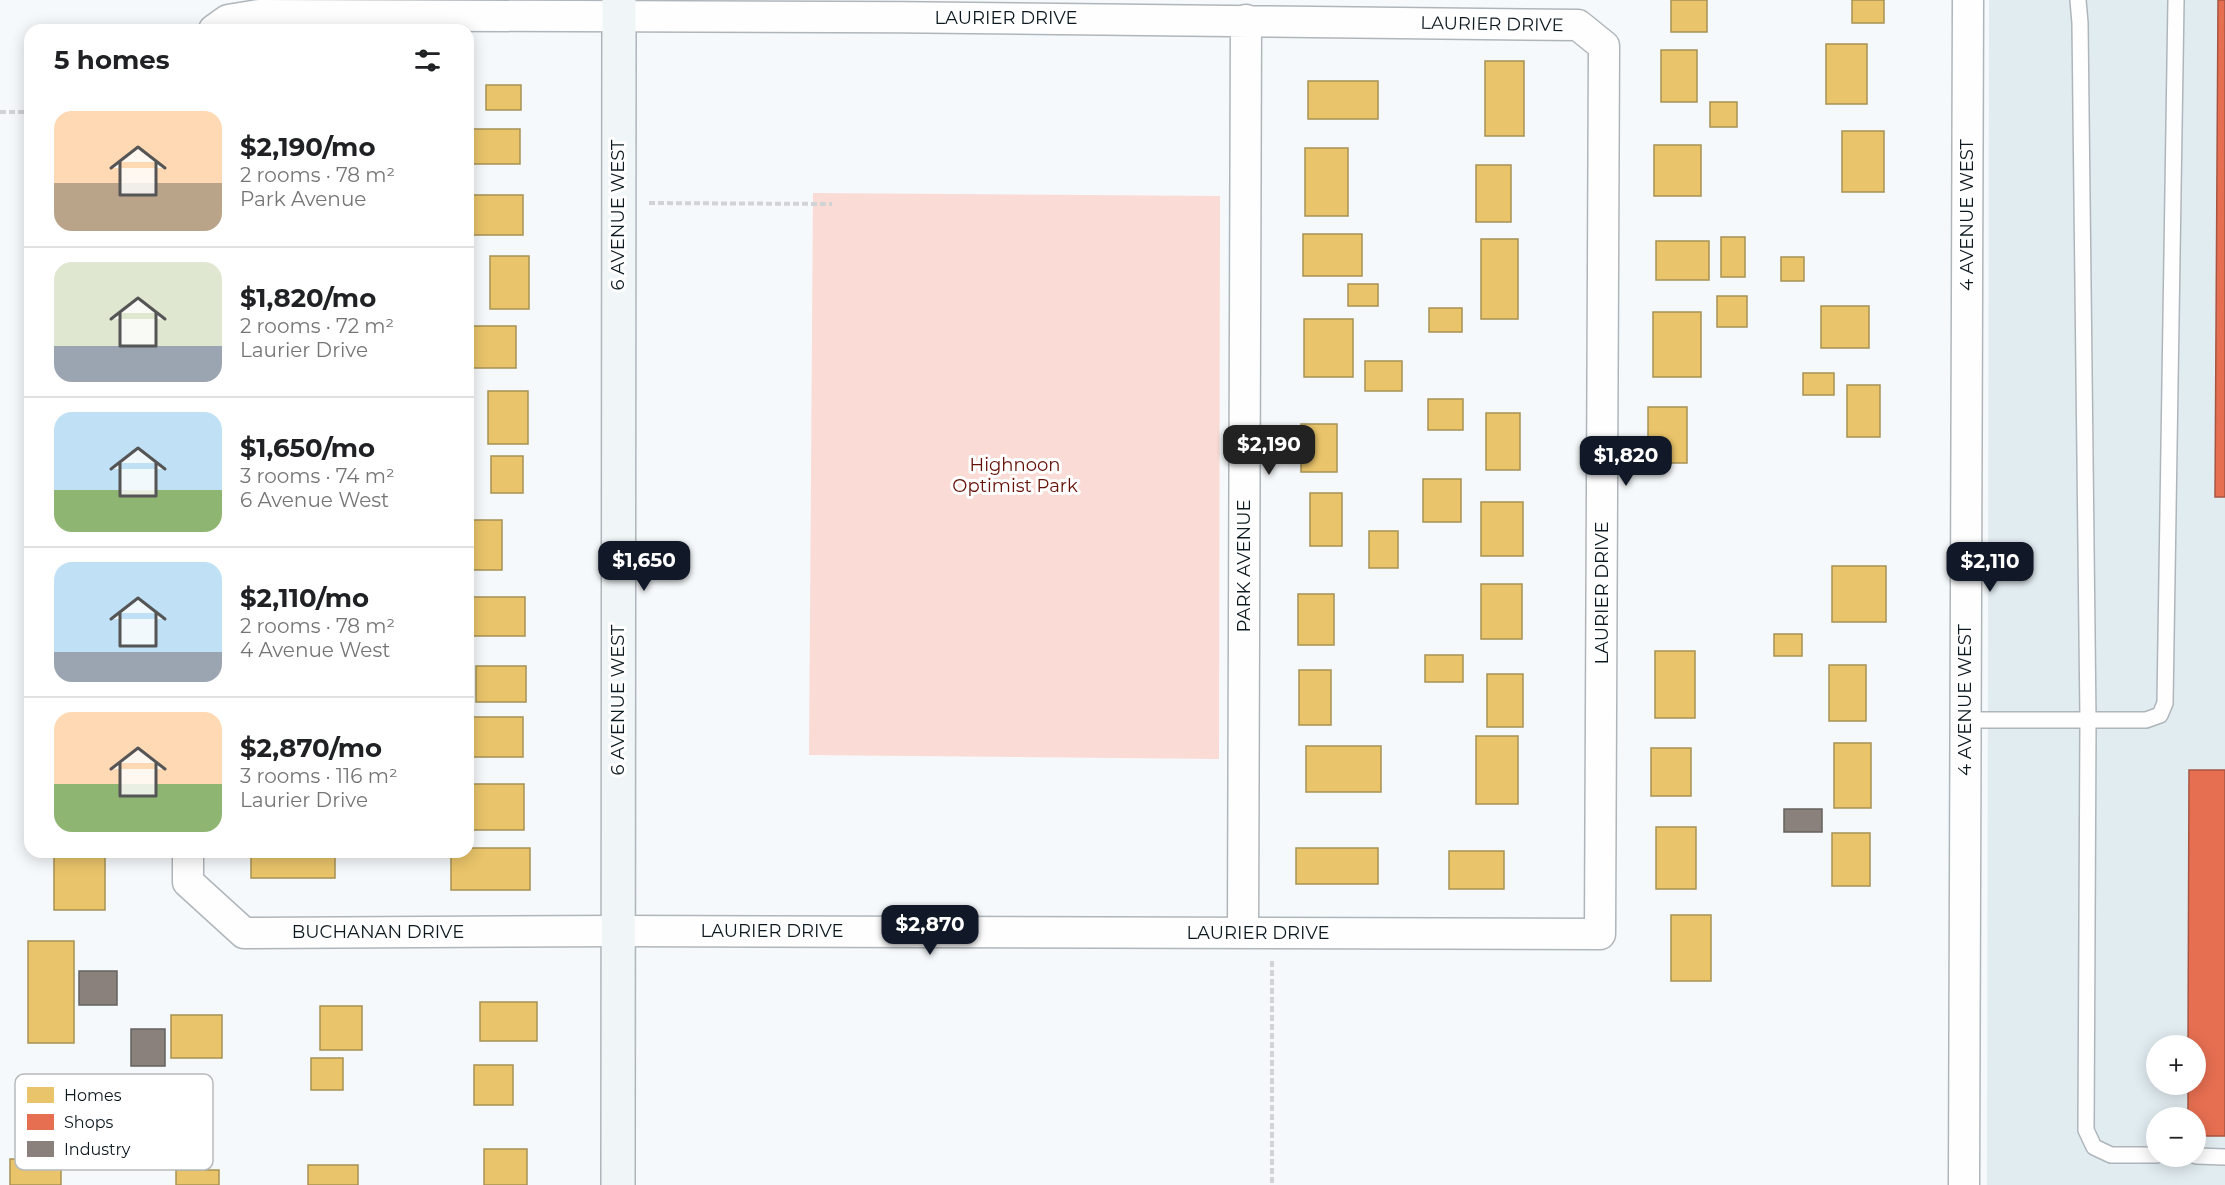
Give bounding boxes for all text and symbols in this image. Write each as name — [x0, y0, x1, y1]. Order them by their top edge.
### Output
street label: LAURIER DRIVE — [934, 7, 1078, 29]
street label: LAURIER DRIVE — [1420, 12, 1564, 36]
text: 5 homes — [54, 44, 170, 76]
icon: filters — [411, 44, 444, 77]
text: $2,190/mo — [240, 131, 375, 163]
icon: home — [102, 135, 174, 207]
street label: 4 AVENUE WEST — [1956, 138, 1978, 291]
street label: 6 AVENUE WEST — [607, 139, 629, 290]
text: 2 rooms · 78 m² — [240, 163, 395, 187]
text: Park Avenue — [240, 187, 366, 211]
text: $1,820/mo — [240, 282, 376, 314]
icon: home — [102, 286, 174, 358]
text: 2 rooms · 72 m² — [240, 314, 394, 338]
text: Laurier Drive — [240, 338, 368, 362]
pin: $2,190 — [1220, 425, 1318, 476]
text: $1,650/mo — [240, 432, 375, 464]
text: $2,190 — [1237, 432, 1301, 456]
icon: home — [102, 436, 174, 508]
pin: $1,820 — [1577, 436, 1675, 487]
text: $1,820 — [1594, 443, 1658, 467]
park label: Highnoon Optimist Park — [952, 454, 1078, 497]
text: 3 rooms · 74 m² — [240, 464, 395, 488]
text: 6 Avenue West — [240, 488, 389, 512]
street label: PARK AVENUE — [1233, 499, 1255, 633]
street label: LAURIER DRIVE — [1591, 521, 1613, 665]
pin: $1,650 — [595, 541, 693, 592]
pin: $2,110 — [1941, 542, 2039, 593]
text: $1,650 — [612, 548, 676, 572]
text: $2,110 — [1961, 549, 2019, 573]
text: $2,110/mo — [240, 582, 369, 614]
icon: home — [102, 586, 174, 658]
text: 2 rooms · 78 m² — [240, 614, 395, 638]
street label: 4 AVENUE WEST — [1954, 623, 1976, 776]
street label: 6 AVENUE WEST — [607, 624, 629, 775]
text: 4 Avenue West — [240, 638, 390, 662]
text: $2,870/mo — [240, 732, 382, 764]
icon: home — [102, 736, 174, 808]
text: 3 rooms · 116 m² — [240, 764, 398, 788]
text: Laurier Drive — [240, 788, 368, 812]
pin: $2,870 — [881, 905, 979, 956]
text: $2,870 — [896, 912, 964, 936]
street label: LAURIER DRIVE — [700, 920, 844, 942]
street label: BUCHANAN DRIVE — [292, 921, 464, 943]
street label: LAURIER DRIVE — [1186, 922, 1330, 944]
map controls — [2146, 1035, 2206, 1167]
button: + — [2146, 1035, 2206, 1095]
legend — [15, 1074, 213, 1170]
text: Homes — [64, 1086, 122, 1105]
button: − — [2146, 1107, 2206, 1167]
text: Shops — [64, 1113, 114, 1132]
text: Industry — [64, 1140, 131, 1159]

